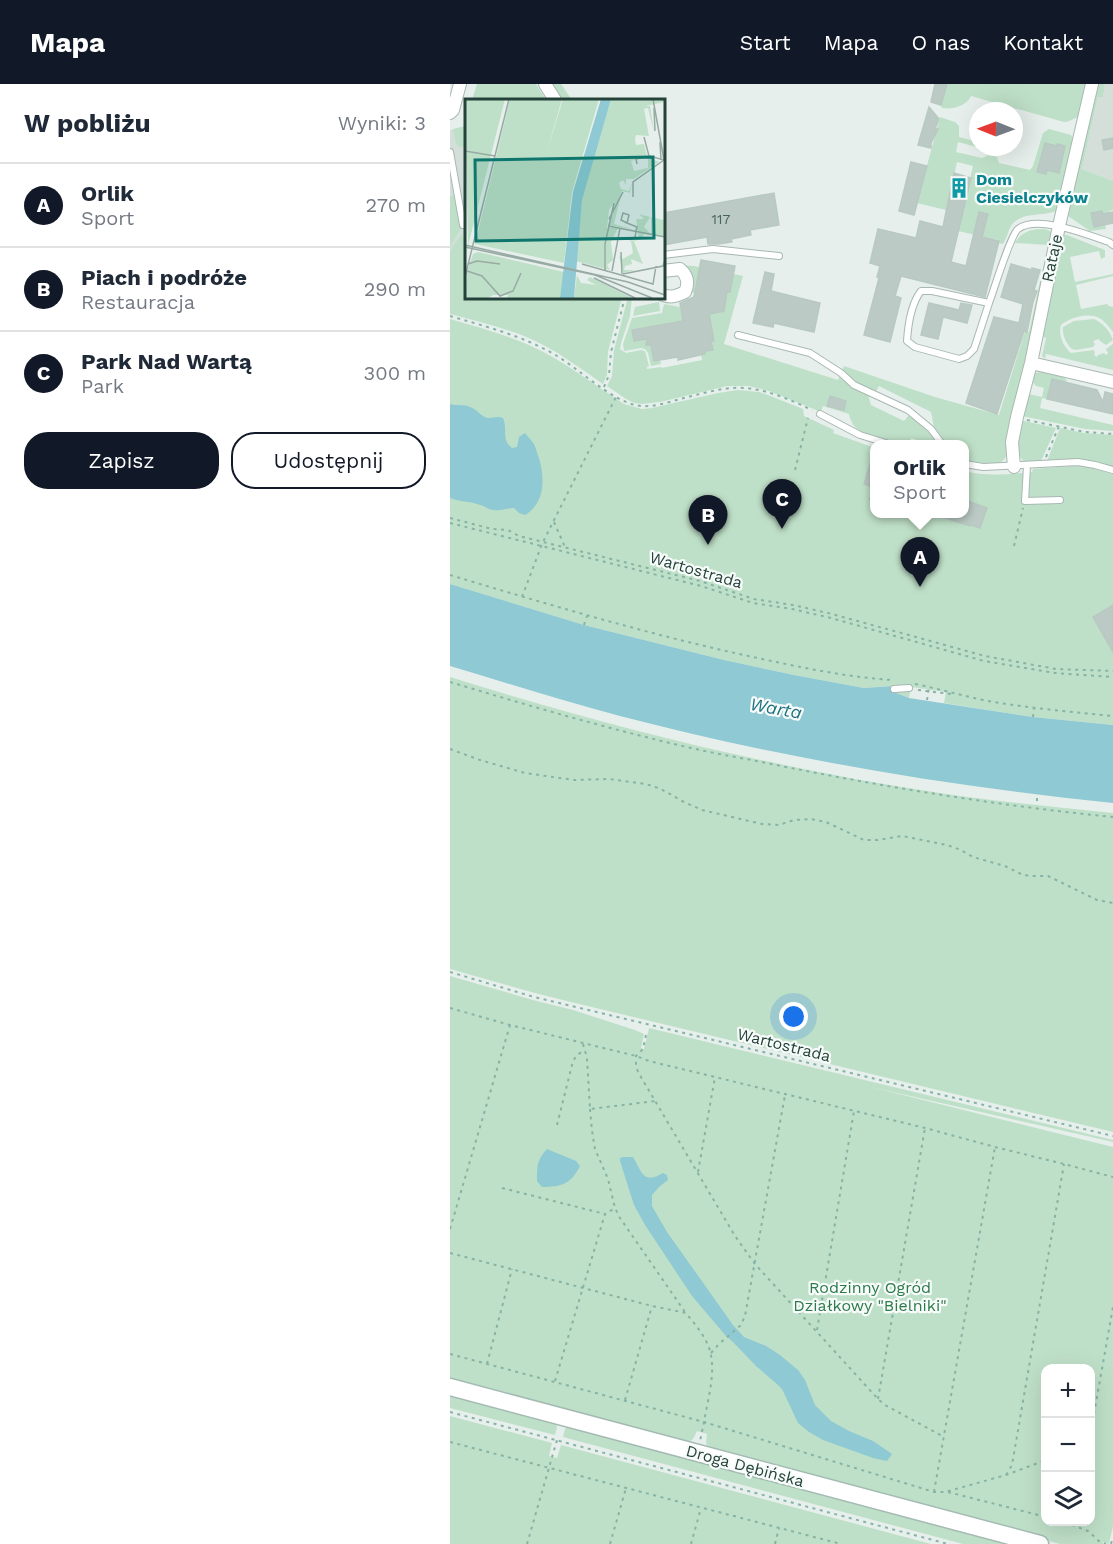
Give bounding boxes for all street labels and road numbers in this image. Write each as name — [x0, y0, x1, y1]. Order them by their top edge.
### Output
street label: Rataje — [1038, 232, 1066, 284]
street label: Wartostrada — [647, 548, 745, 592]
street label: Wartostrada — [735, 1024, 833, 1066]
street label: Droga Dębińska — [684, 1441, 806, 1491]

